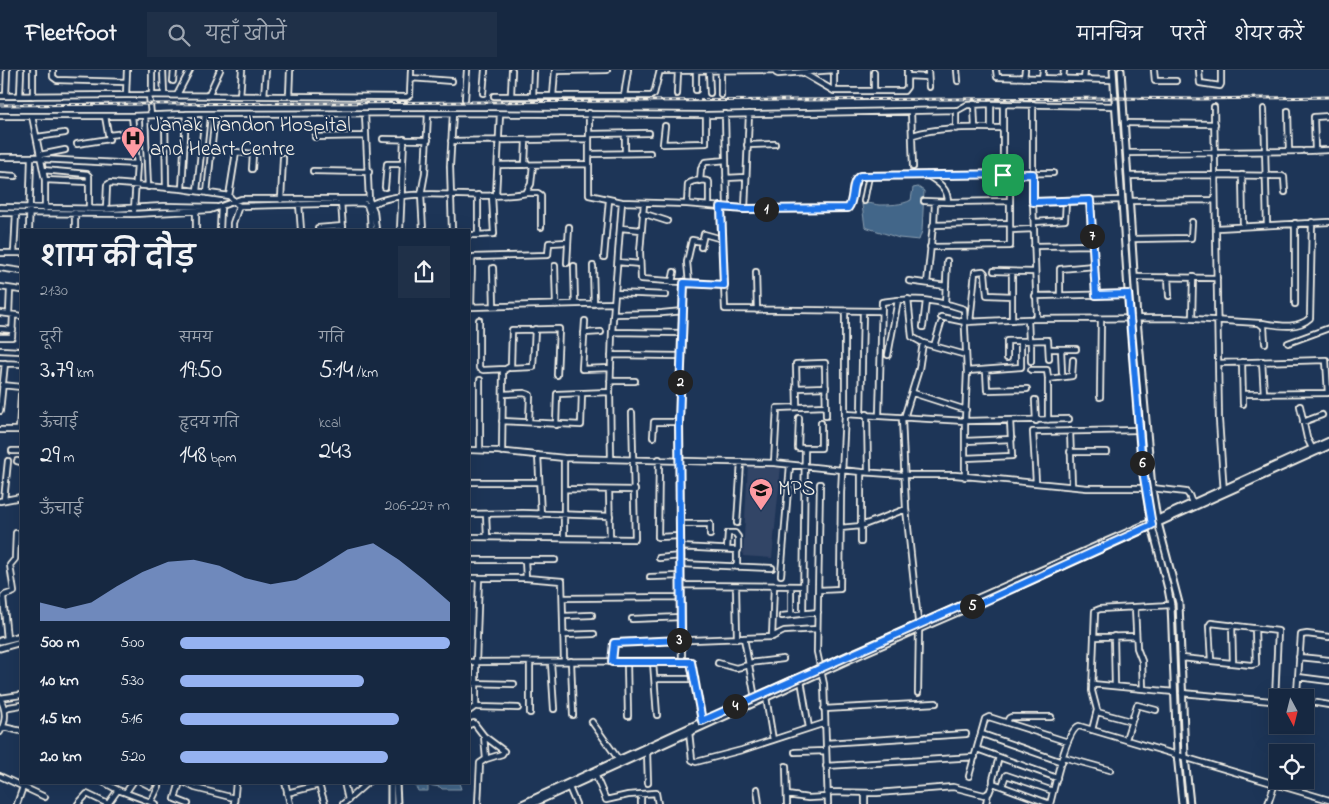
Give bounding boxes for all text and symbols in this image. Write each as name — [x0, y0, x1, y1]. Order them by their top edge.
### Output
search box — [147, 12, 497, 57]
text: Fleetfoot — [25, 17, 117, 52]
icon: search — [165, 21, 193, 49]
text: यहाँ खोजें — [205, 22, 286, 49]
text: मानचित्र — [1077, 23, 1143, 49]
text: परतें — [1171, 23, 1206, 49]
text: शेयर करें — [1234, 23, 1304, 49]
place label: Janak Tandon Hospital and Heart Centre — [150, 111, 351, 165]
hospital icon: Janak Tandon Hospital and Heart Centre — [120, 125, 146, 159]
pin — [982, 154, 1024, 196]
icon: arrive — [989, 161, 1017, 189]
pin: 1 — [754, 196, 778, 222]
text: 1 — [764, 199, 769, 220]
pin: 7 — [1080, 224, 1104, 248]
text: 7 — [1090, 226, 1095, 247]
text: शाम की दौड़ — [40, 239, 195, 280]
button: share — [398, 246, 450, 298]
text: 21:30 — [40, 279, 68, 303]
text: दूरी — [40, 328, 62, 349]
text: समय — [179, 328, 213, 349]
text: गति — [319, 328, 344, 349]
text: 3.79 — [40, 353, 73, 389]
text: 19:50 — [179, 353, 222, 389]
text: 5:14 — [319, 353, 353, 389]
text: km — [73, 363, 94, 384]
text: /km — [353, 363, 378, 384]
pin: 2 — [668, 370, 692, 394]
text: 2 — [677, 372, 684, 393]
text: ऊँचाई — [40, 413, 78, 434]
text: हृदय गति — [179, 413, 239, 434]
text: kcal — [319, 413, 341, 434]
text: 243 — [319, 434, 352, 470]
text: 29 — [40, 438, 60, 474]
text: 148 — [179, 438, 207, 474]
text: m — [60, 448, 74, 469]
text: bpm — [207, 448, 236, 469]
pin: 6 — [1130, 450, 1154, 476]
text: 6 — [1139, 453, 1146, 474]
place label: MPS — [778, 475, 815, 505]
school or university icon: MPS — [748, 477, 774, 511]
text: 206–227 m — [385, 494, 450, 518]
text: ऊँचाई — [40, 498, 83, 522]
pin: 5 — [960, 594, 984, 618]
text: 5 — [968, 596, 977, 617]
pin: 3 — [666, 628, 692, 652]
text: 3 — [677, 630, 682, 651]
text: 500 m — [40, 631, 79, 655]
text: 5:00 — [120, 631, 144, 655]
text: 1.0 km — [40, 669, 79, 693]
text: 5:30 — [120, 669, 144, 693]
north arrow — [1269, 689, 1314, 734]
map controls — [1269, 689, 1314, 789]
pin: 4 — [722, 694, 748, 718]
text: 4 — [733, 696, 738, 717]
text: 1.5 km — [40, 707, 81, 731]
text: 5:16 — [120, 707, 143, 731]
button: locate — [1269, 744, 1314, 789]
text: 2.0 km — [40, 745, 82, 769]
text: 5:20 — [120, 745, 145, 769]

